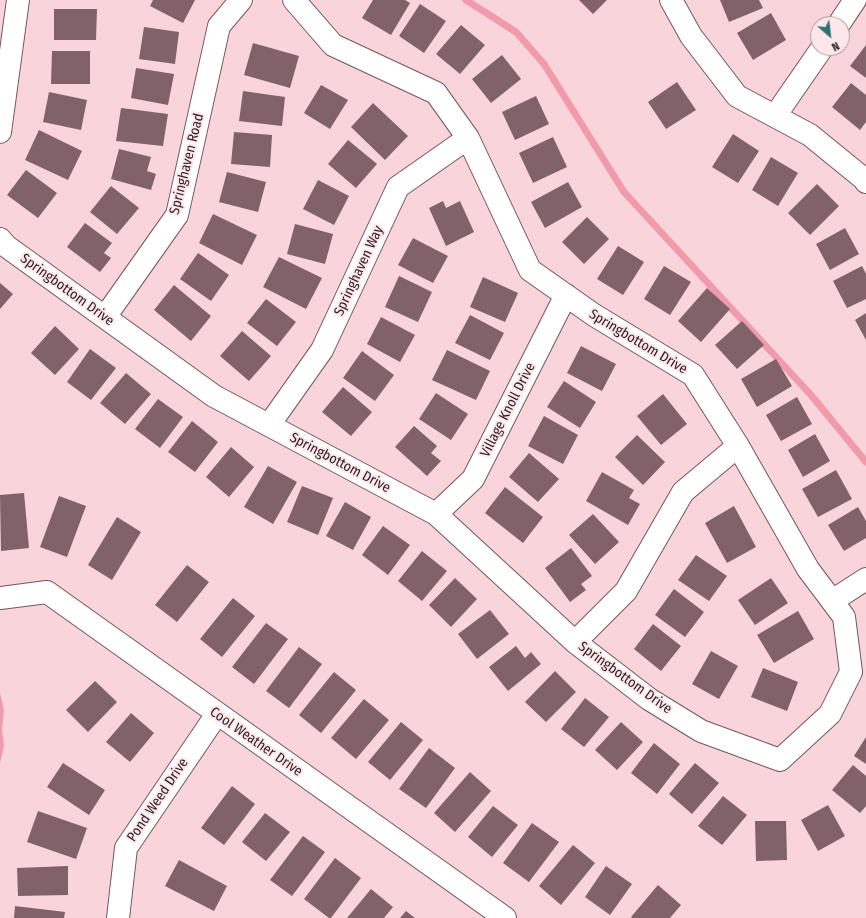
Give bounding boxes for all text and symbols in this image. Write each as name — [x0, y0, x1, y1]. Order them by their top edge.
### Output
north arrow — [810, 16, 850, 56]
text: N — [829, 39, 841, 53]
street label: Springhaven Road — [166, 112, 208, 216]
street label: Springhaven Way — [331, 223, 387, 319]
street label: Springbottom Drive — [17, 250, 117, 330]
street label: Springbottom Drive — [586, 306, 690, 378]
street label: Village Knoll Drive — [477, 360, 539, 460]
street label: Springbottom Drive — [287, 429, 393, 497]
street label: Springbottom Drive — [575, 638, 675, 718]
street label: Cool Weather Drive — [206, 704, 306, 780]
street label: Pond Weed Drive — [124, 755, 192, 845]

